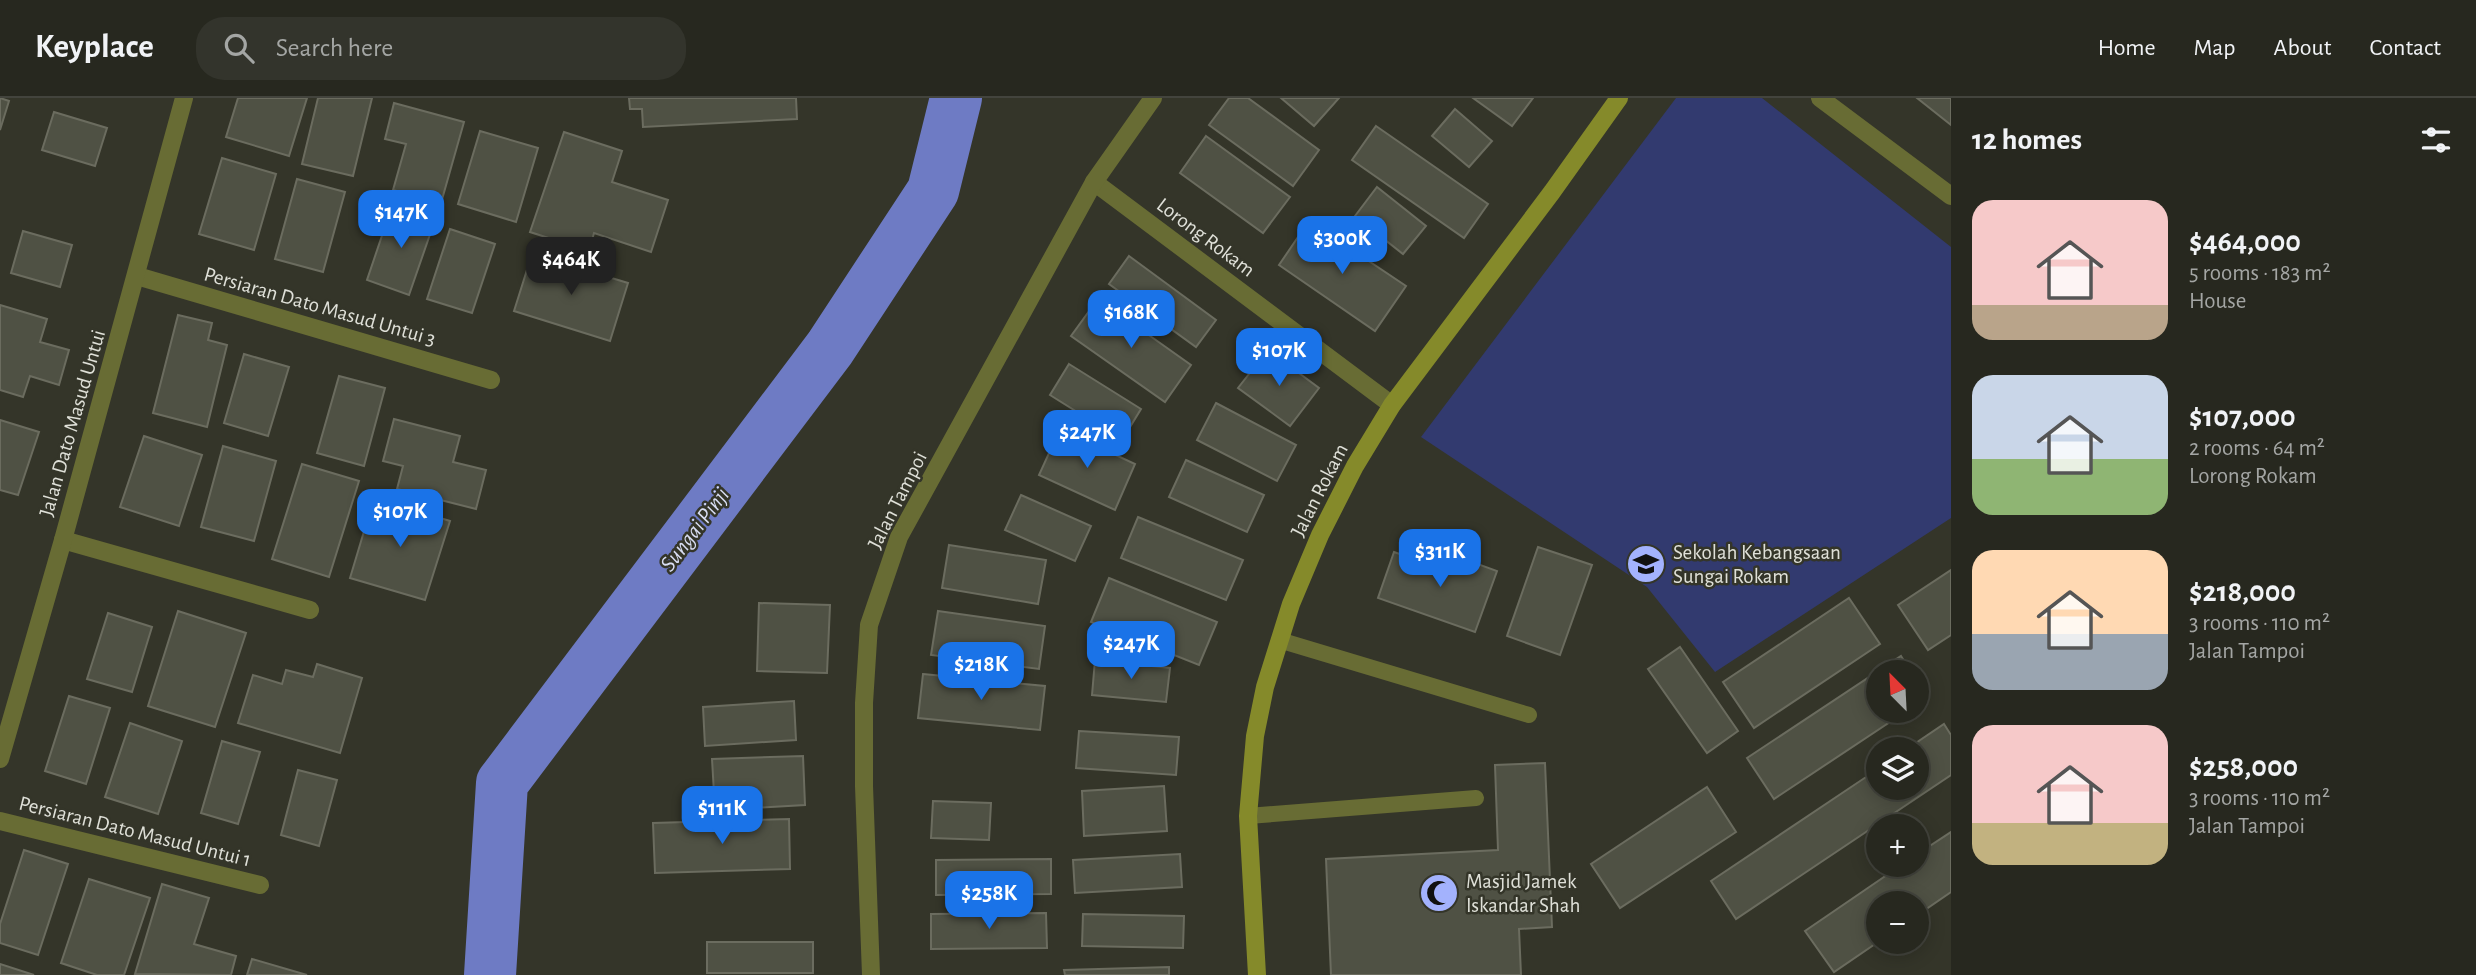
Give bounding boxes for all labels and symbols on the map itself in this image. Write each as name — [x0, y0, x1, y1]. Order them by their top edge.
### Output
pin: $147K — [352, 190, 450, 250]
street label: Lorong Rokam — [1153, 194, 1259, 281]
pin: $300K — [1293, 216, 1391, 276]
pin: $464K — [522, 238, 620, 297]
street label: Persiaran Dato Masud Untui 3 — [202, 263, 438, 350]
pin: $168K — [1082, 290, 1180, 350]
street label: Jalan Dato Masud Untui — [36, 327, 109, 519]
pin: $107K — [1230, 328, 1328, 388]
pin: $247K — [1038, 410, 1136, 470]
street label: Jalan Rokam — [1287, 440, 1352, 540]
street label: Jalan Tampoi — [864, 448, 931, 552]
water label: Sungai Pinji — [656, 484, 734, 576]
pin: $107K — [351, 490, 449, 549]
pin: $311K — [1391, 530, 1489, 589]
place label: Sekolah Kebangsaan Sungai Rokam — [1673, 542, 1841, 587]
school or university icon: Sekolah Kebangsaan Sungai Rokam — [1625, 543, 1667, 585]
pin: $247K — [1082, 622, 1180, 681]
pin: $218K — [932, 642, 1030, 702]
north arrow — [1866, 660, 1928, 723]
pin: $111K — [673, 786, 771, 846]
street label: Persiaran Dato Masud Untui 1 — [17, 792, 253, 870]
place label: Masjid Jamek Iskandar Shah — [1466, 871, 1580, 916]
pin: $258K — [940, 872, 1038, 931]
mosque icon: Masjid Jamek Iskandar Shah — [1418, 872, 1460, 914]

